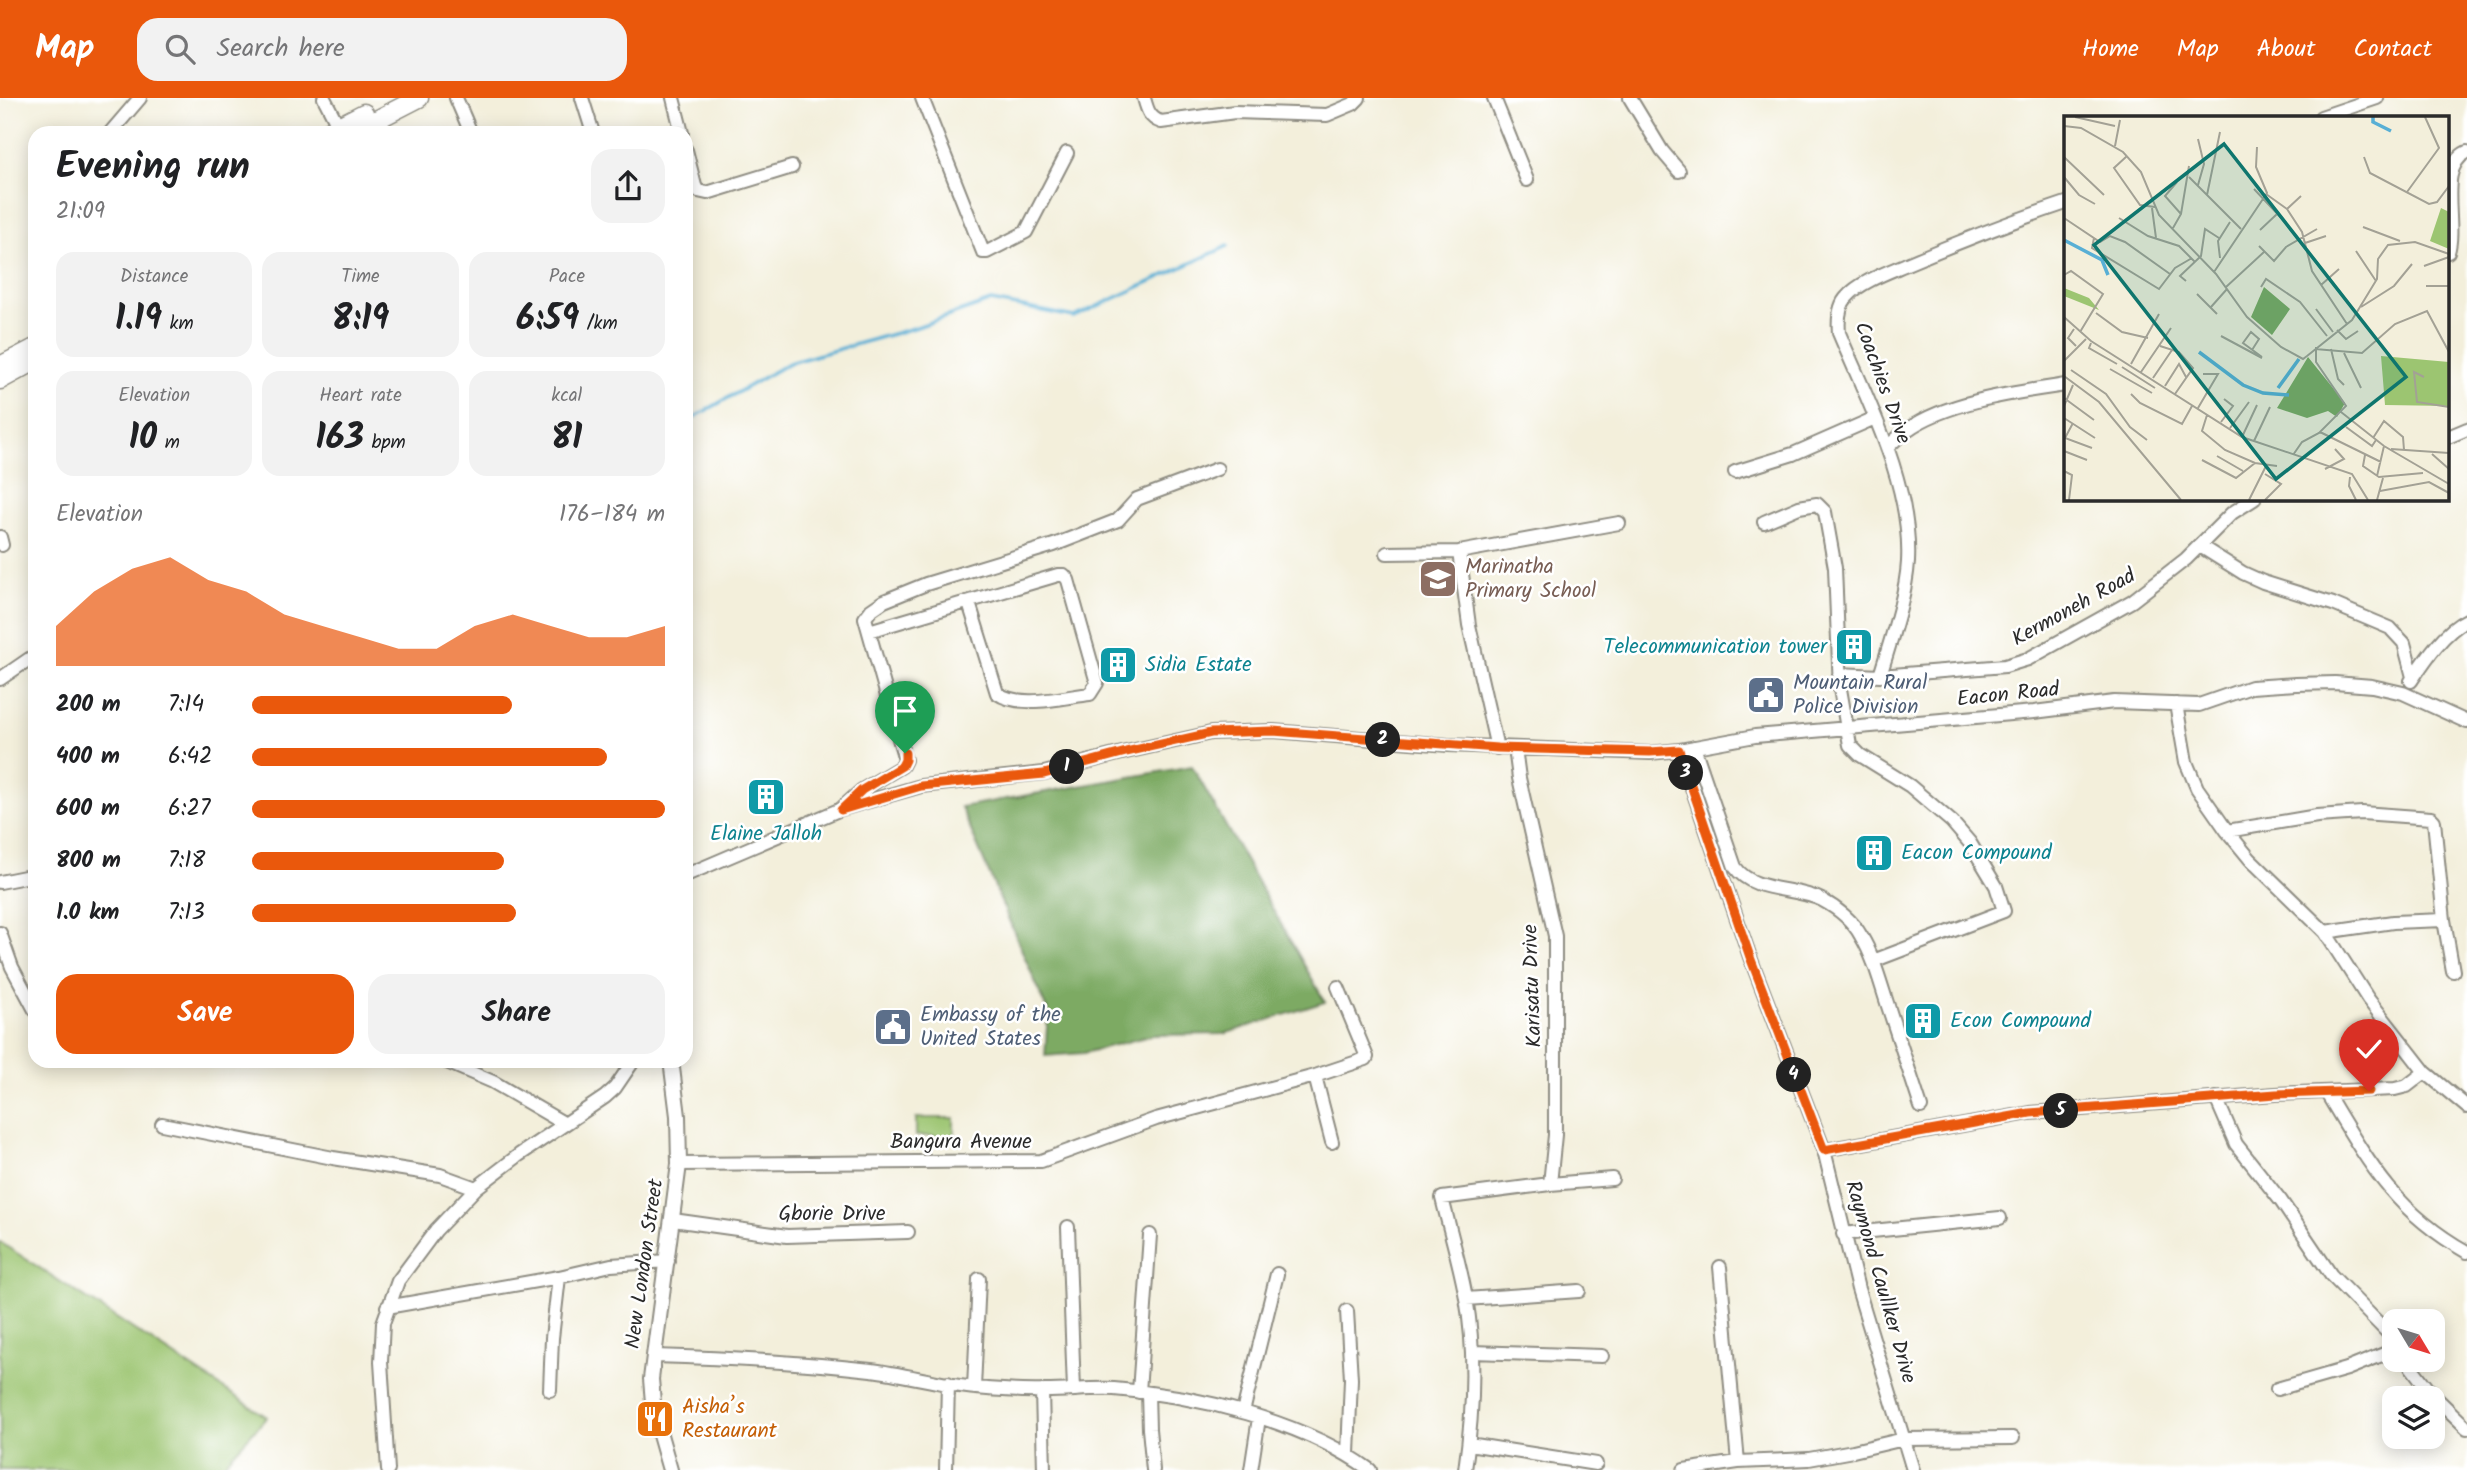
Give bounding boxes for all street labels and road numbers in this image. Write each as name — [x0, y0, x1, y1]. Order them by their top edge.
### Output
street label: Coachies Drive — [1845, 317, 1920, 449]
street label: Kermoneh Road — [2006, 560, 2143, 656]
street label: Eacon Road — [1955, 673, 2061, 717]
street label: Karisatu Drive — [1514, 923, 1552, 1048]
street label: Bangura Avenue — [890, 1126, 1032, 1159]
street label: New London Street — [617, 1176, 673, 1351]
street label: Raymond Caullker Drive — [1835, 1177, 1925, 1388]
street label: Gborie Drive — [779, 1198, 886, 1231]

